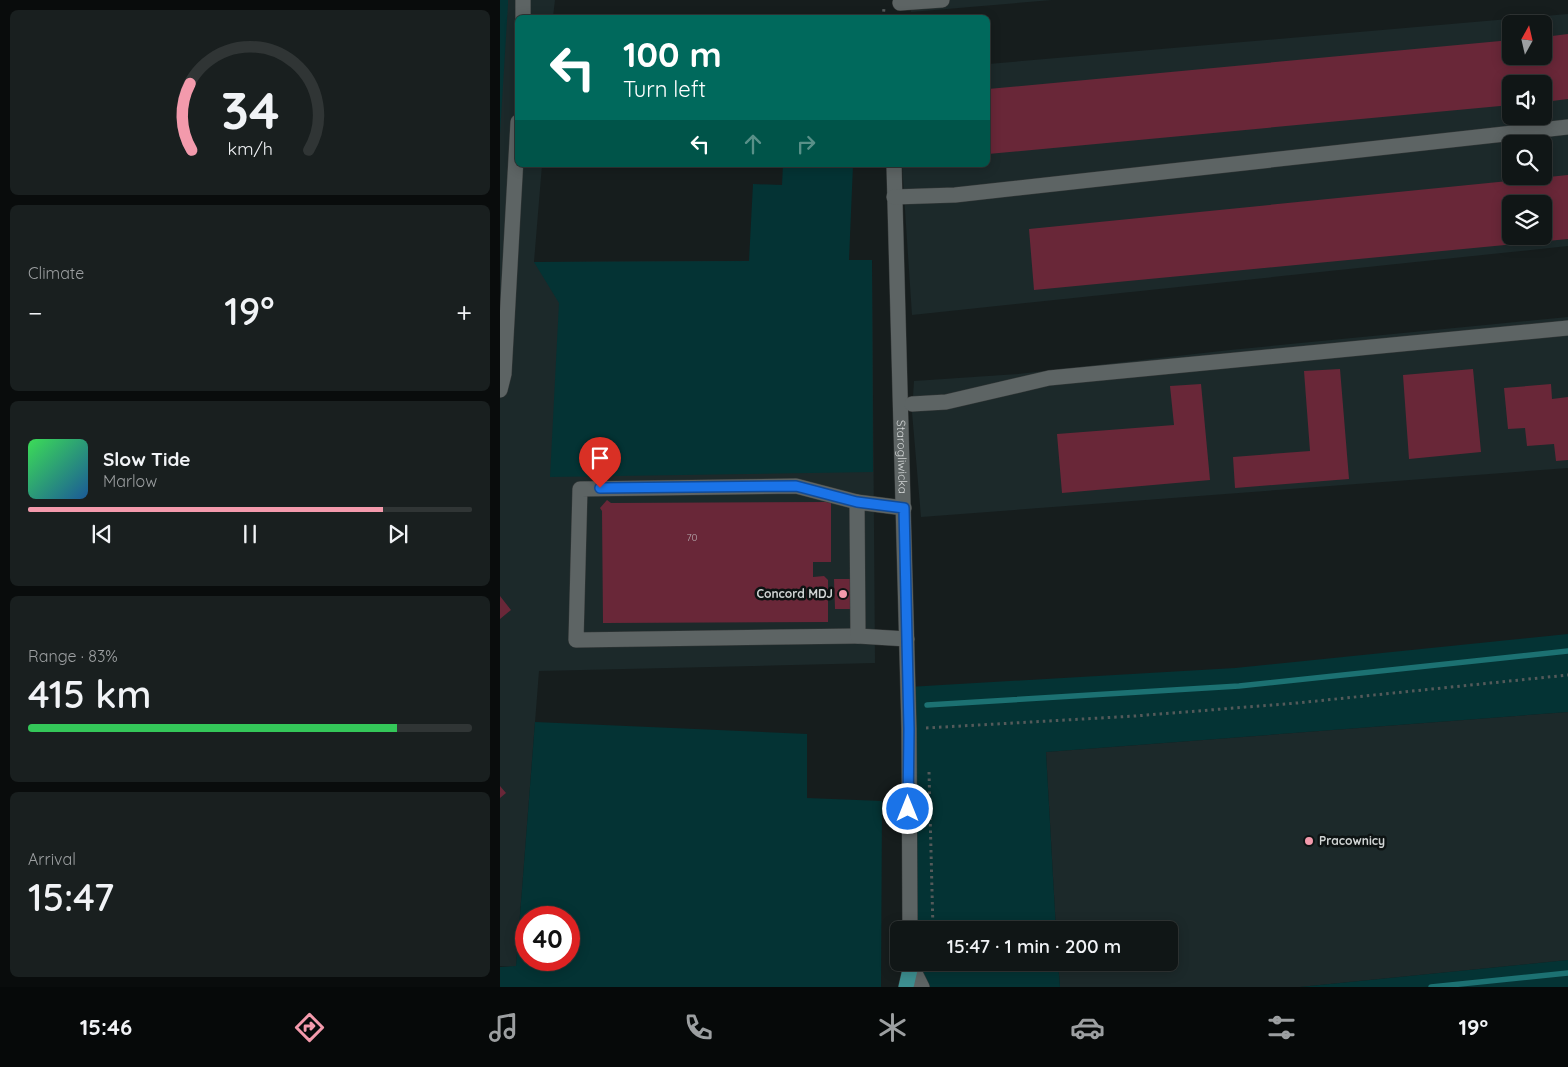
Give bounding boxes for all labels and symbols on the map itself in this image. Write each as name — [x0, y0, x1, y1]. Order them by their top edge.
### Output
north arrow — [1502, 15, 1552, 65]
street label: Starogliwicka — [894, 420, 911, 494]
pin — [579, 437, 621, 488]
house number: 70 — [686, 531, 698, 544]
place label: Concord MDJ — [756, 586, 833, 601]
marker: Concord MDJ — [837, 588, 849, 600]
position arrow — [881, 782, 933, 834]
place label: Pracownicy — [1319, 833, 1385, 848]
marker: Pracownicy — [1303, 835, 1315, 847]
speed limit sign: 40 — [515, 906, 580, 971]

